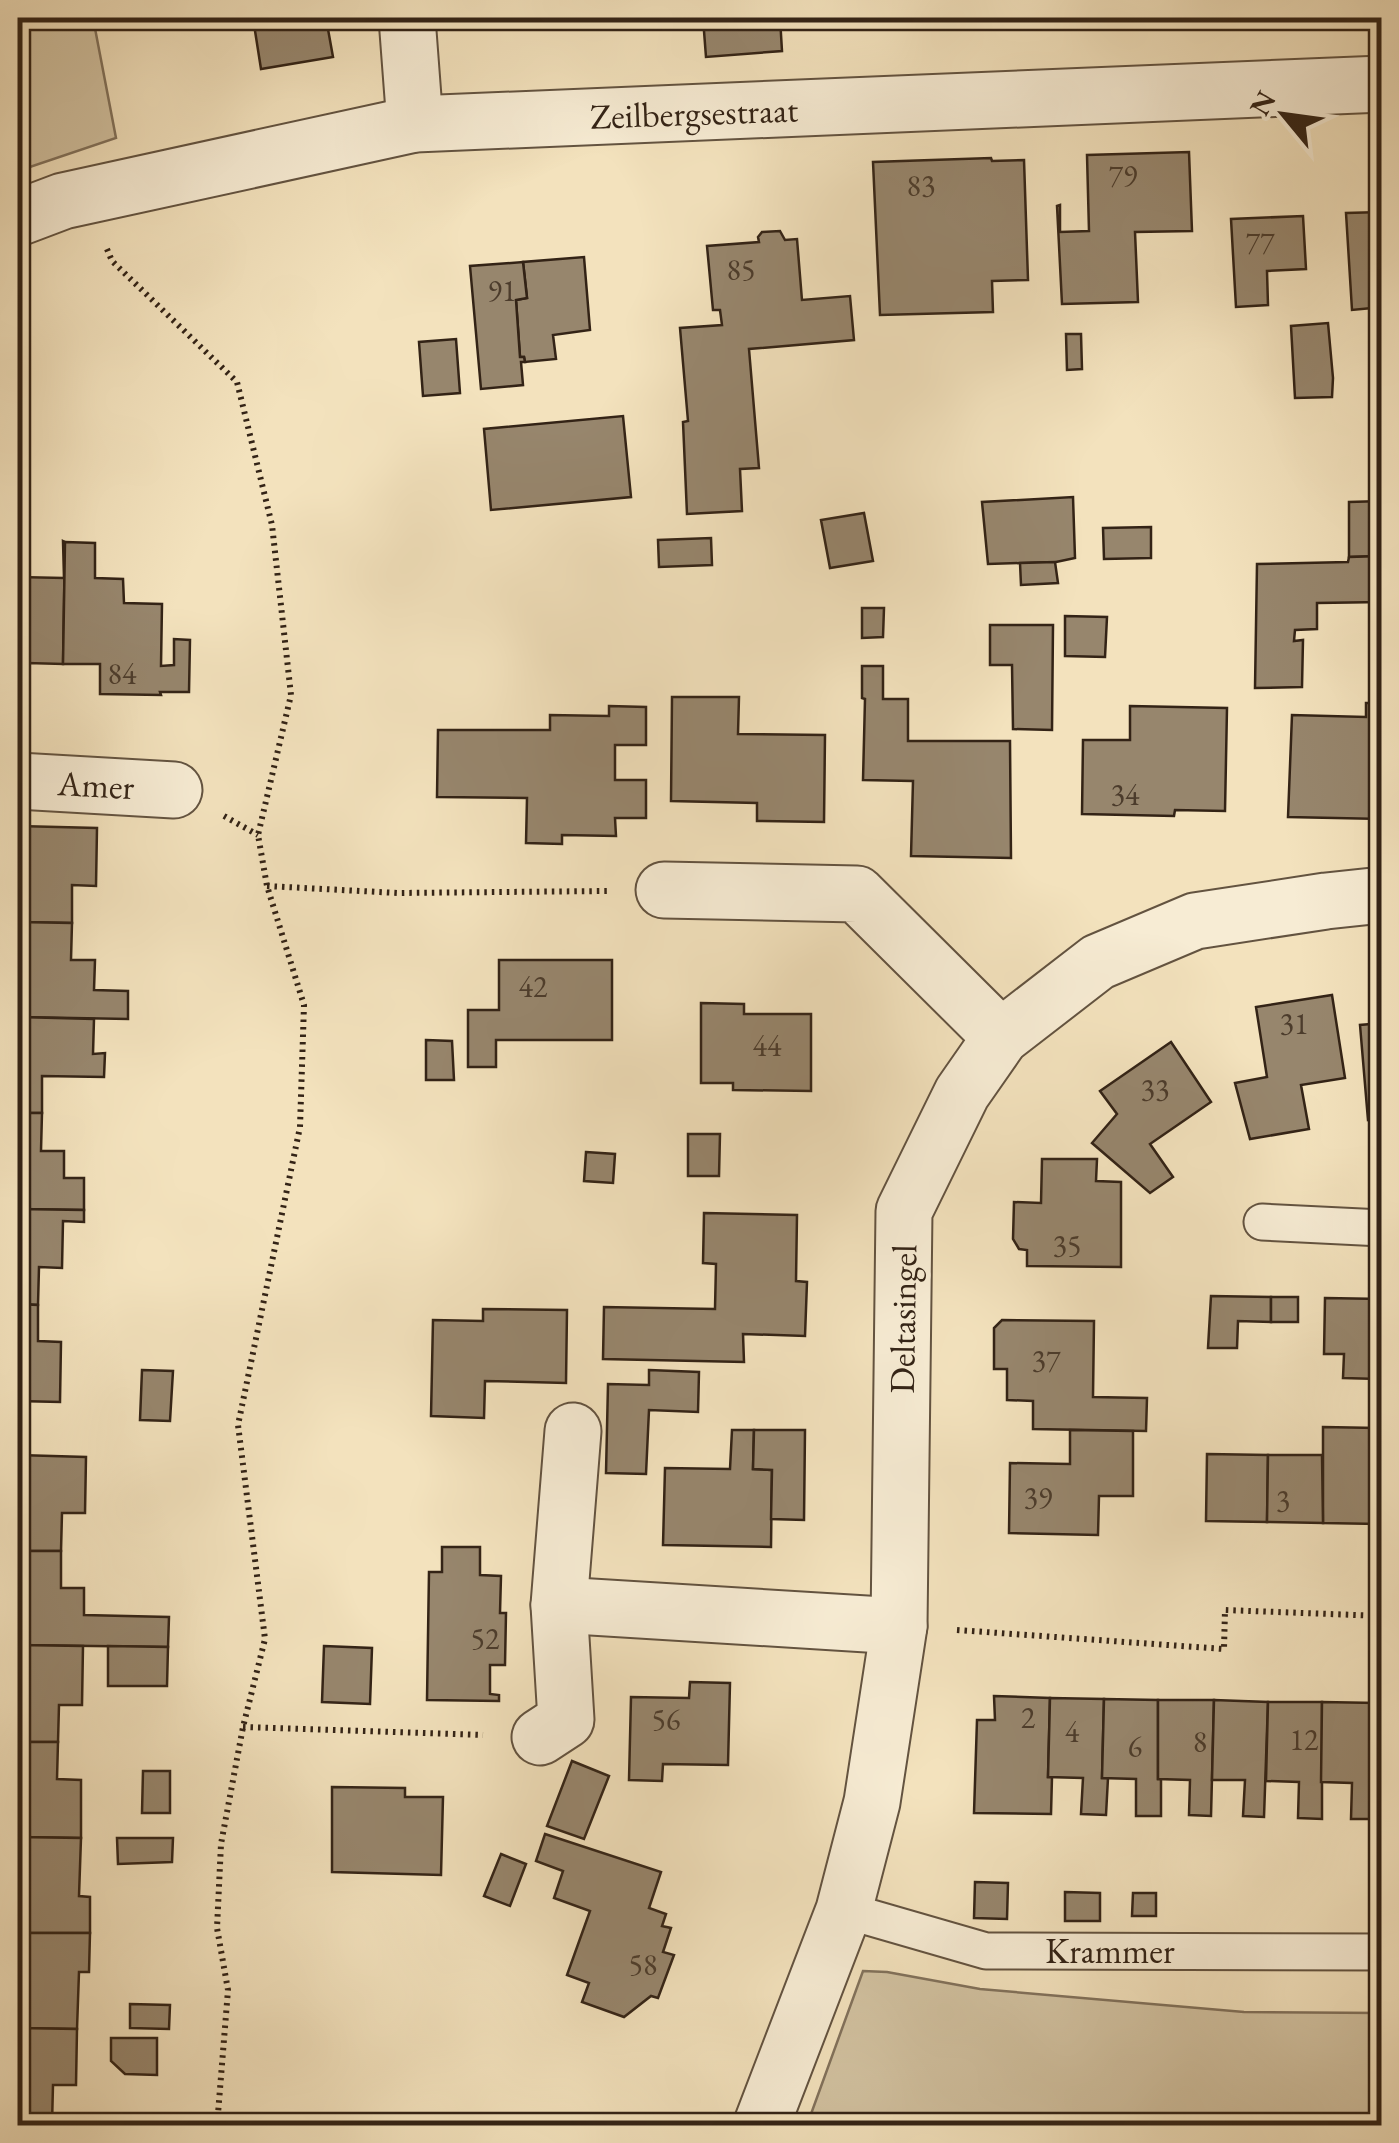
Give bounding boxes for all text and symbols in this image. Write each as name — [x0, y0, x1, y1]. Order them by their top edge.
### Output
north arrow — [1234, 65, 1334, 165]
text: N — [1241, 84, 1284, 122]
street label: Zeilbergsestraat — [589, 86, 799, 139]
house number: 79 — [1109, 156, 1137, 195]
house number: 83 — [907, 166, 935, 205]
house number: 77 — [1246, 223, 1275, 262]
house number: 85 — [727, 250, 755, 289]
house number: 91 — [488, 271, 516, 310]
house number: 84 — [108, 654, 137, 693]
street label: Amer — [56, 760, 136, 809]
house number: 34 — [1111, 775, 1140, 814]
house number: 42 — [519, 967, 548, 1006]
house number: 31 — [1280, 1004, 1308, 1043]
house number: 44 — [753, 1026, 782, 1065]
house number: 33 — [1141, 1070, 1169, 1109]
house number: 35 — [1053, 1226, 1081, 1265]
street label: Deltasingel — [879, 1244, 926, 1394]
house number: 37 — [1032, 1341, 1061, 1380]
house number: 39 — [1024, 1478, 1052, 1517]
house number: 3 — [1276, 1481, 1290, 1520]
house number: 52 — [471, 1619, 500, 1658]
house number: 2 — [1021, 1698, 1036, 1737]
house number: 56 — [652, 1700, 680, 1739]
house number: 4 — [1065, 1712, 1080, 1751]
house number: 12 — [1290, 1720, 1319, 1759]
house number: 8 — [1193, 1722, 1207, 1761]
house number: 6 — [1128, 1727, 1142, 1766]
street label: Krammer — [1045, 1928, 1175, 1973]
house number: 58 — [629, 1945, 657, 1984]

